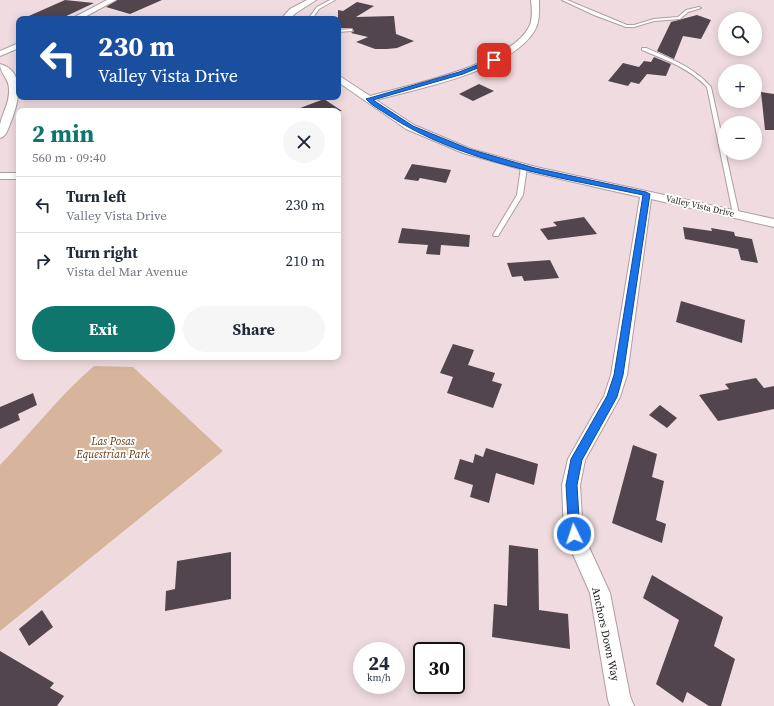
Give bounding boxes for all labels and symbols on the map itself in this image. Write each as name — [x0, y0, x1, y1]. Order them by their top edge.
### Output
pin — [477, 43, 511, 77]
street label: Valley Vista Drive — [665, 192, 736, 220]
park label: Las Posas Equestrian Park — [75, 434, 151, 462]
position arrow — [553, 513, 595, 555]
street label: Anchors Down Way — [588, 586, 623, 683]
speed limit sign: 30 — [413, 642, 465, 694]

